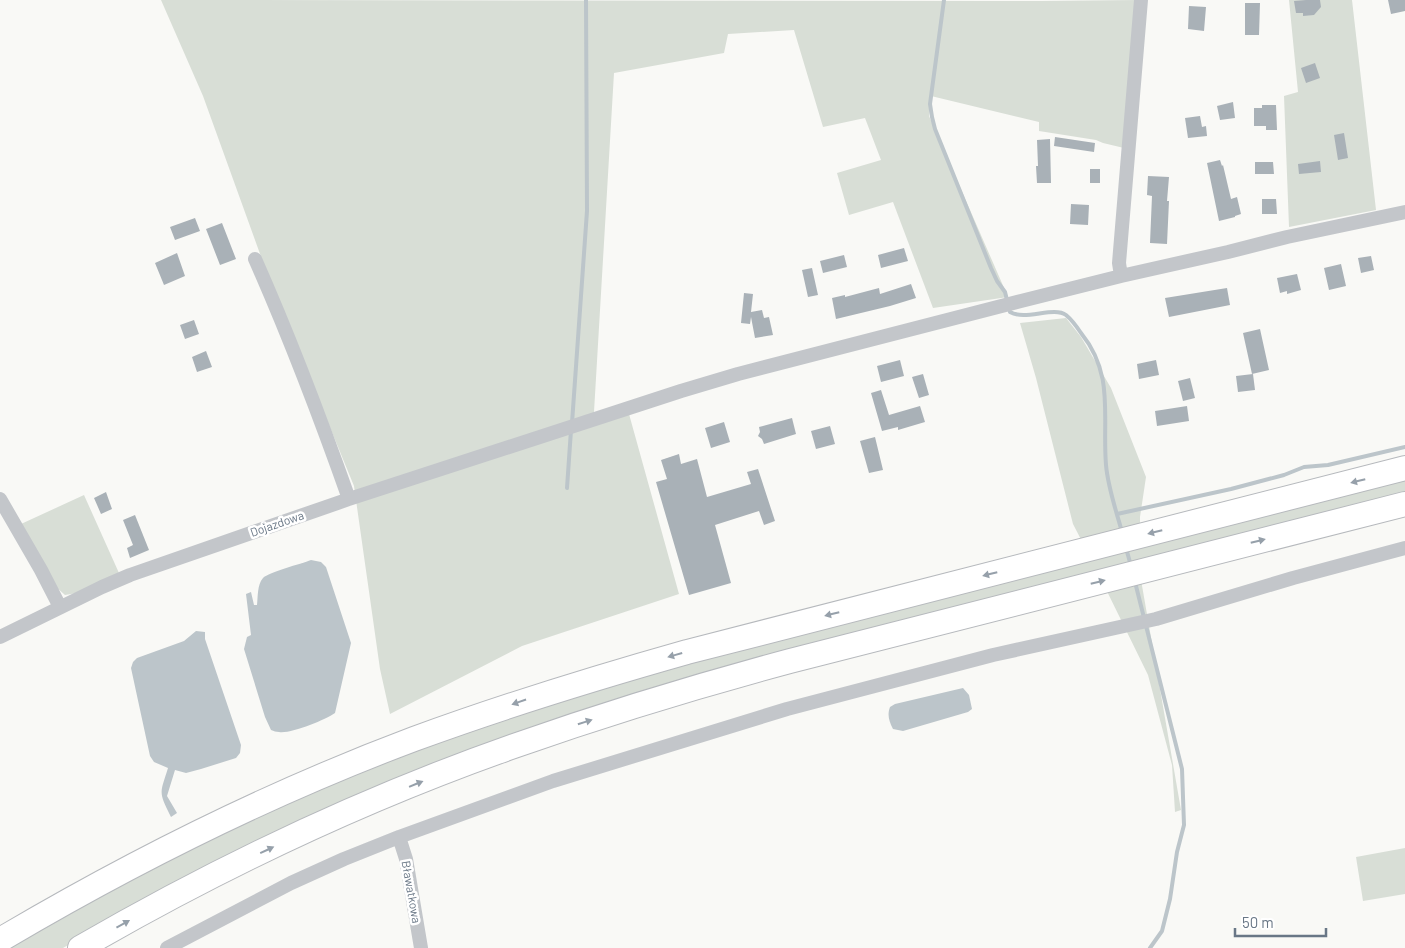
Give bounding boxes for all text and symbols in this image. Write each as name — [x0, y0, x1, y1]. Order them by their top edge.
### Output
one-way arrow — [1350, 477, 1365, 485]
street label: Dojazdowa — [248, 507, 305, 539]
one-way arrow — [1147, 528, 1162, 536]
one-way arrow — [1250, 537, 1265, 545]
one-way arrow — [982, 570, 997, 578]
one-way arrow — [1091, 578, 1106, 586]
one-way arrow — [825, 611, 840, 619]
one-way arrow — [667, 652, 682, 660]
one-way arrow — [511, 698, 526, 706]
one-way arrow — [577, 718, 592, 725]
one-way arrow — [409, 780, 424, 788]
one-way arrow — [260, 845, 274, 853]
street label: Bławatkowa — [400, 859, 424, 924]
scale bar — [1235, 906, 1326, 938]
text: 50 m — [1242, 913, 1274, 931]
one-way arrow — [115, 920, 130, 928]

